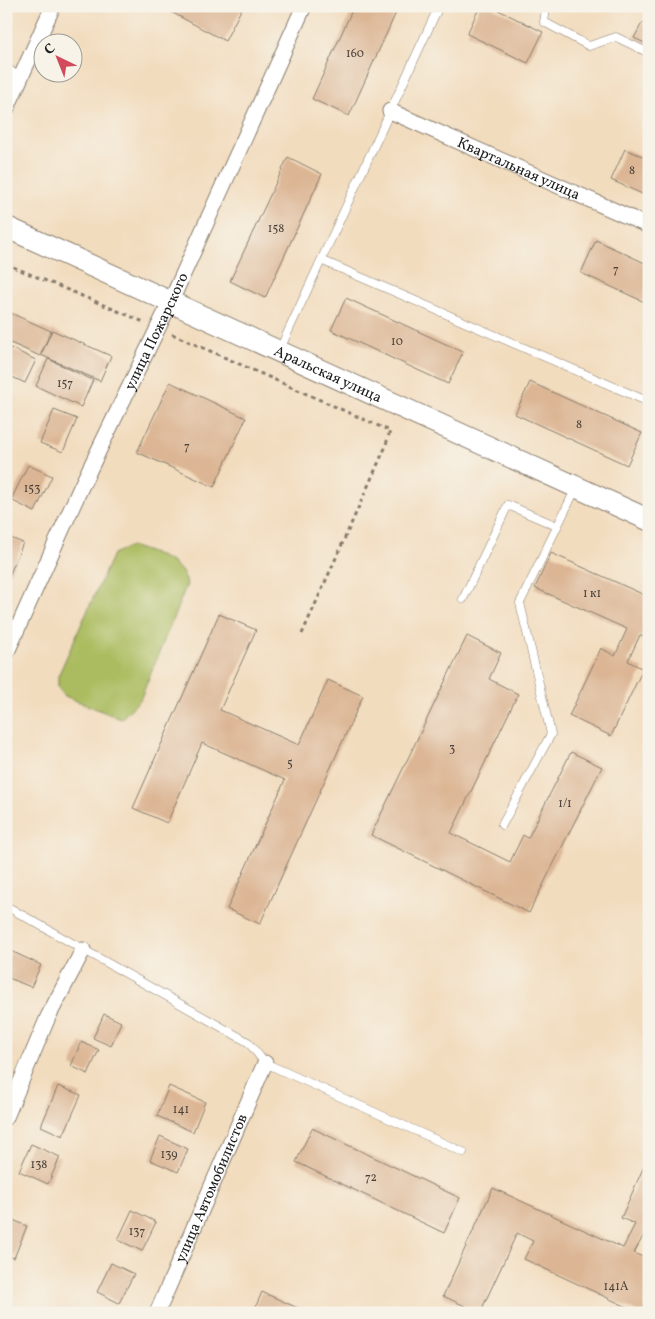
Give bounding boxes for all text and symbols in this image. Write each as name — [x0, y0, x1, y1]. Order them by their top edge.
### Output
north arrow — [32, 32, 82, 82]
text: С — [40, 40, 60, 60]
house number: 160 — [346, 46, 364, 62]
street label: Квартальная улица — [453, 133, 583, 206]
house number: 8 — [629, 163, 635, 179]
house number: 158 — [268, 221, 284, 237]
house number: 7 — [613, 262, 619, 278]
street label: улица Пожарского — [120, 270, 194, 394]
house number: 10 — [391, 334, 403, 350]
street label: Аральская улица — [270, 341, 385, 409]
house number: 157 — [57, 376, 73, 392]
house number: 8 — [576, 417, 582, 433]
house number: 7 — [184, 439, 190, 455]
house number: 153 — [24, 481, 40, 497]
house number: 1 к1 — [583, 586, 601, 602]
house number: 3 — [449, 741, 455, 757]
house number: 5 — [287, 756, 293, 772]
house number: 1/1 — [558, 796, 572, 812]
house number: 141 — [173, 1102, 189, 1118]
street label: улица Автомобилистов — [171, 1111, 254, 1267]
house number: 139 — [161, 1147, 177, 1163]
house number: 138 — [31, 1157, 47, 1173]
house number: 72 — [365, 1170, 377, 1186]
house number: 137 — [129, 1224, 145, 1240]
house number: 141А — [604, 1279, 629, 1295]

